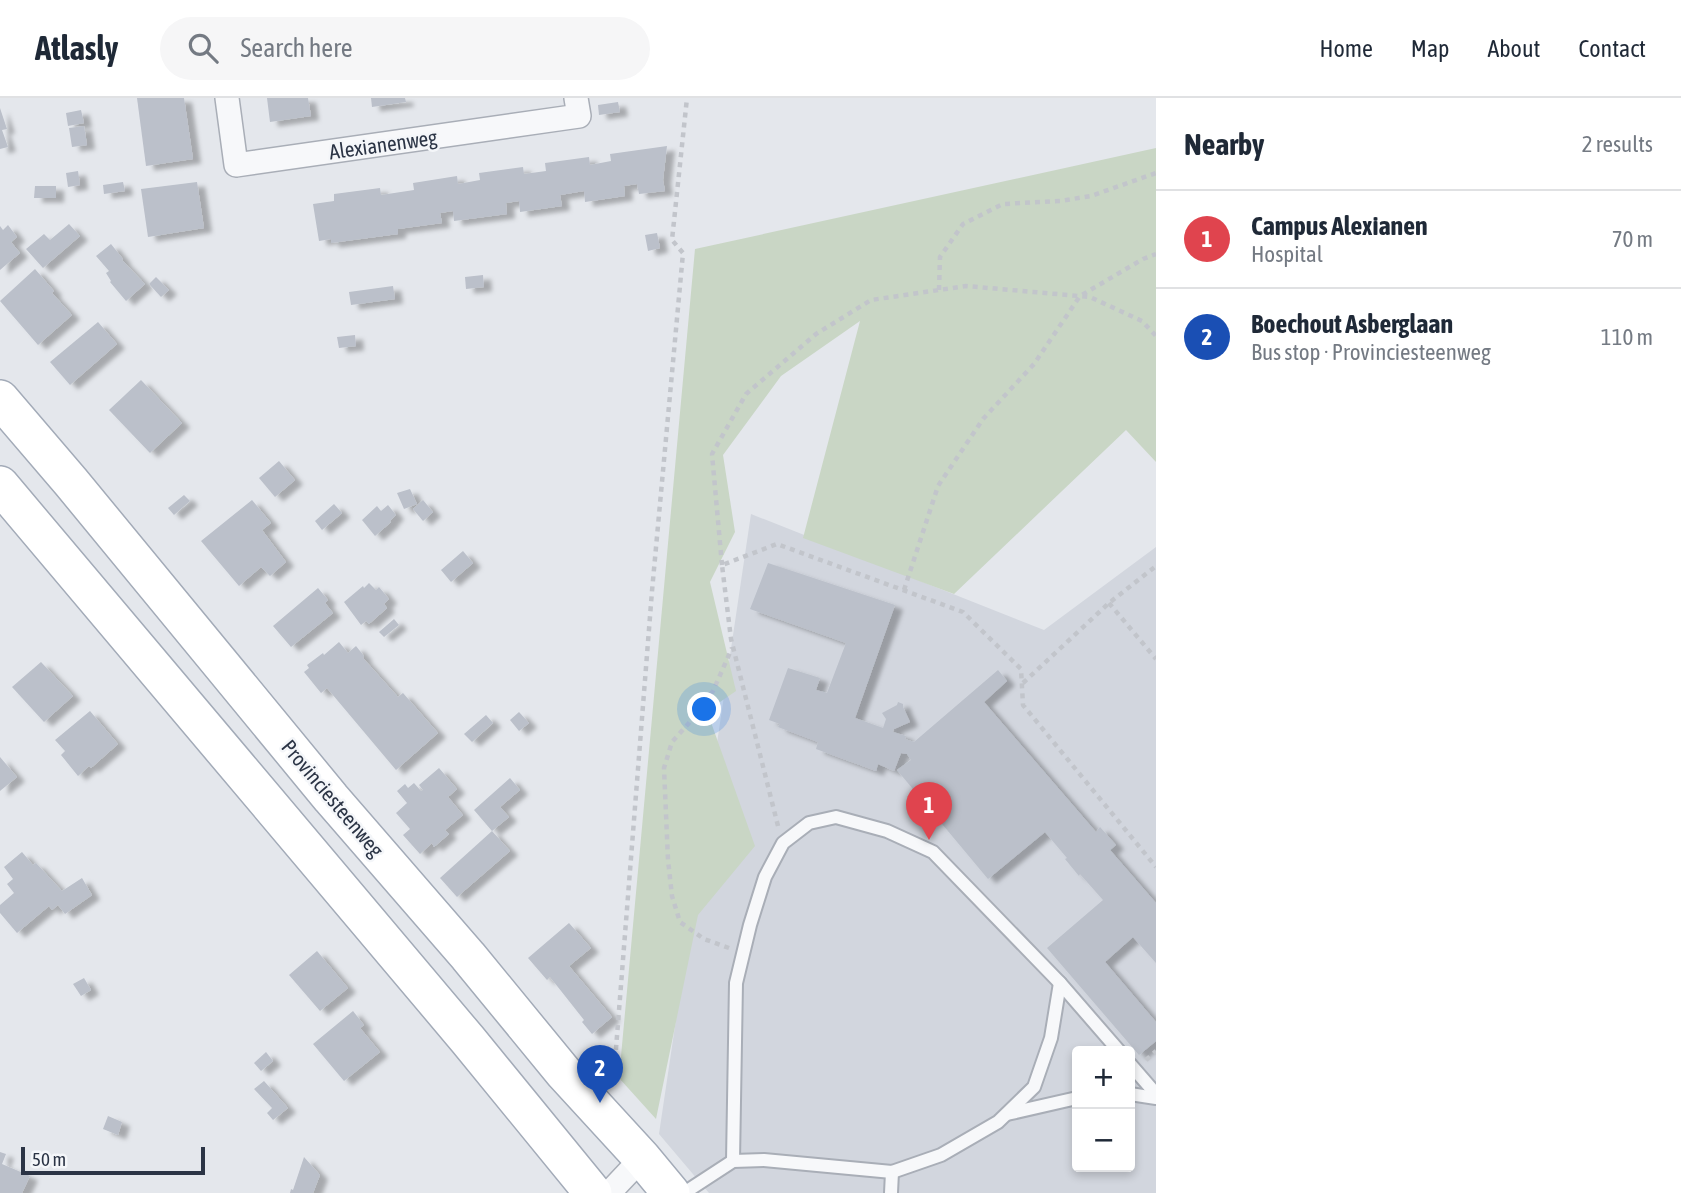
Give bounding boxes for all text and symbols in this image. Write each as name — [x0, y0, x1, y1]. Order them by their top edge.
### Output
search box — [160, 17, 650, 80]
text: Atlasly — [35, 29, 118, 67]
icon: search — [184, 29, 222, 67]
text: Search here — [240, 33, 353, 63]
text: Home — [1319, 35, 1373, 62]
text: Map — [1411, 35, 1449, 62]
text: About — [1487, 35, 1540, 62]
text: Contact — [1578, 35, 1646, 62]
street label: Alexianenweg — [327, 125, 439, 163]
text: Nearby — [1184, 127, 1264, 161]
text: 2 results — [1582, 131, 1653, 157]
text: Campus Alexianen — [1251, 211, 1428, 241]
text: 1 — [1202, 226, 1212, 252]
text: 70 m — [1612, 226, 1653, 252]
text: Hospital — [1251, 241, 1323, 267]
text: Boechout Asberglaan — [1251, 309, 1453, 339]
text: 2 — [1202, 324, 1212, 350]
text: 110 m — [1601, 324, 1653, 350]
text: Bus stop · Provinciesteenweg — [1251, 339, 1491, 365]
your location — [687, 692, 721, 726]
street label: Provinciesteenweg — [277, 735, 389, 861]
pin: 1 — [906, 782, 952, 840]
pin: 2 — [577, 1045, 623, 1103]
map controls — [1072, 1046, 1135, 1172]
button: + — [1072, 1046, 1135, 1109]
button: − — [1072, 1109, 1135, 1172]
scale bar — [21, 1144, 205, 1176]
text: 50 m — [32, 1148, 66, 1170]

